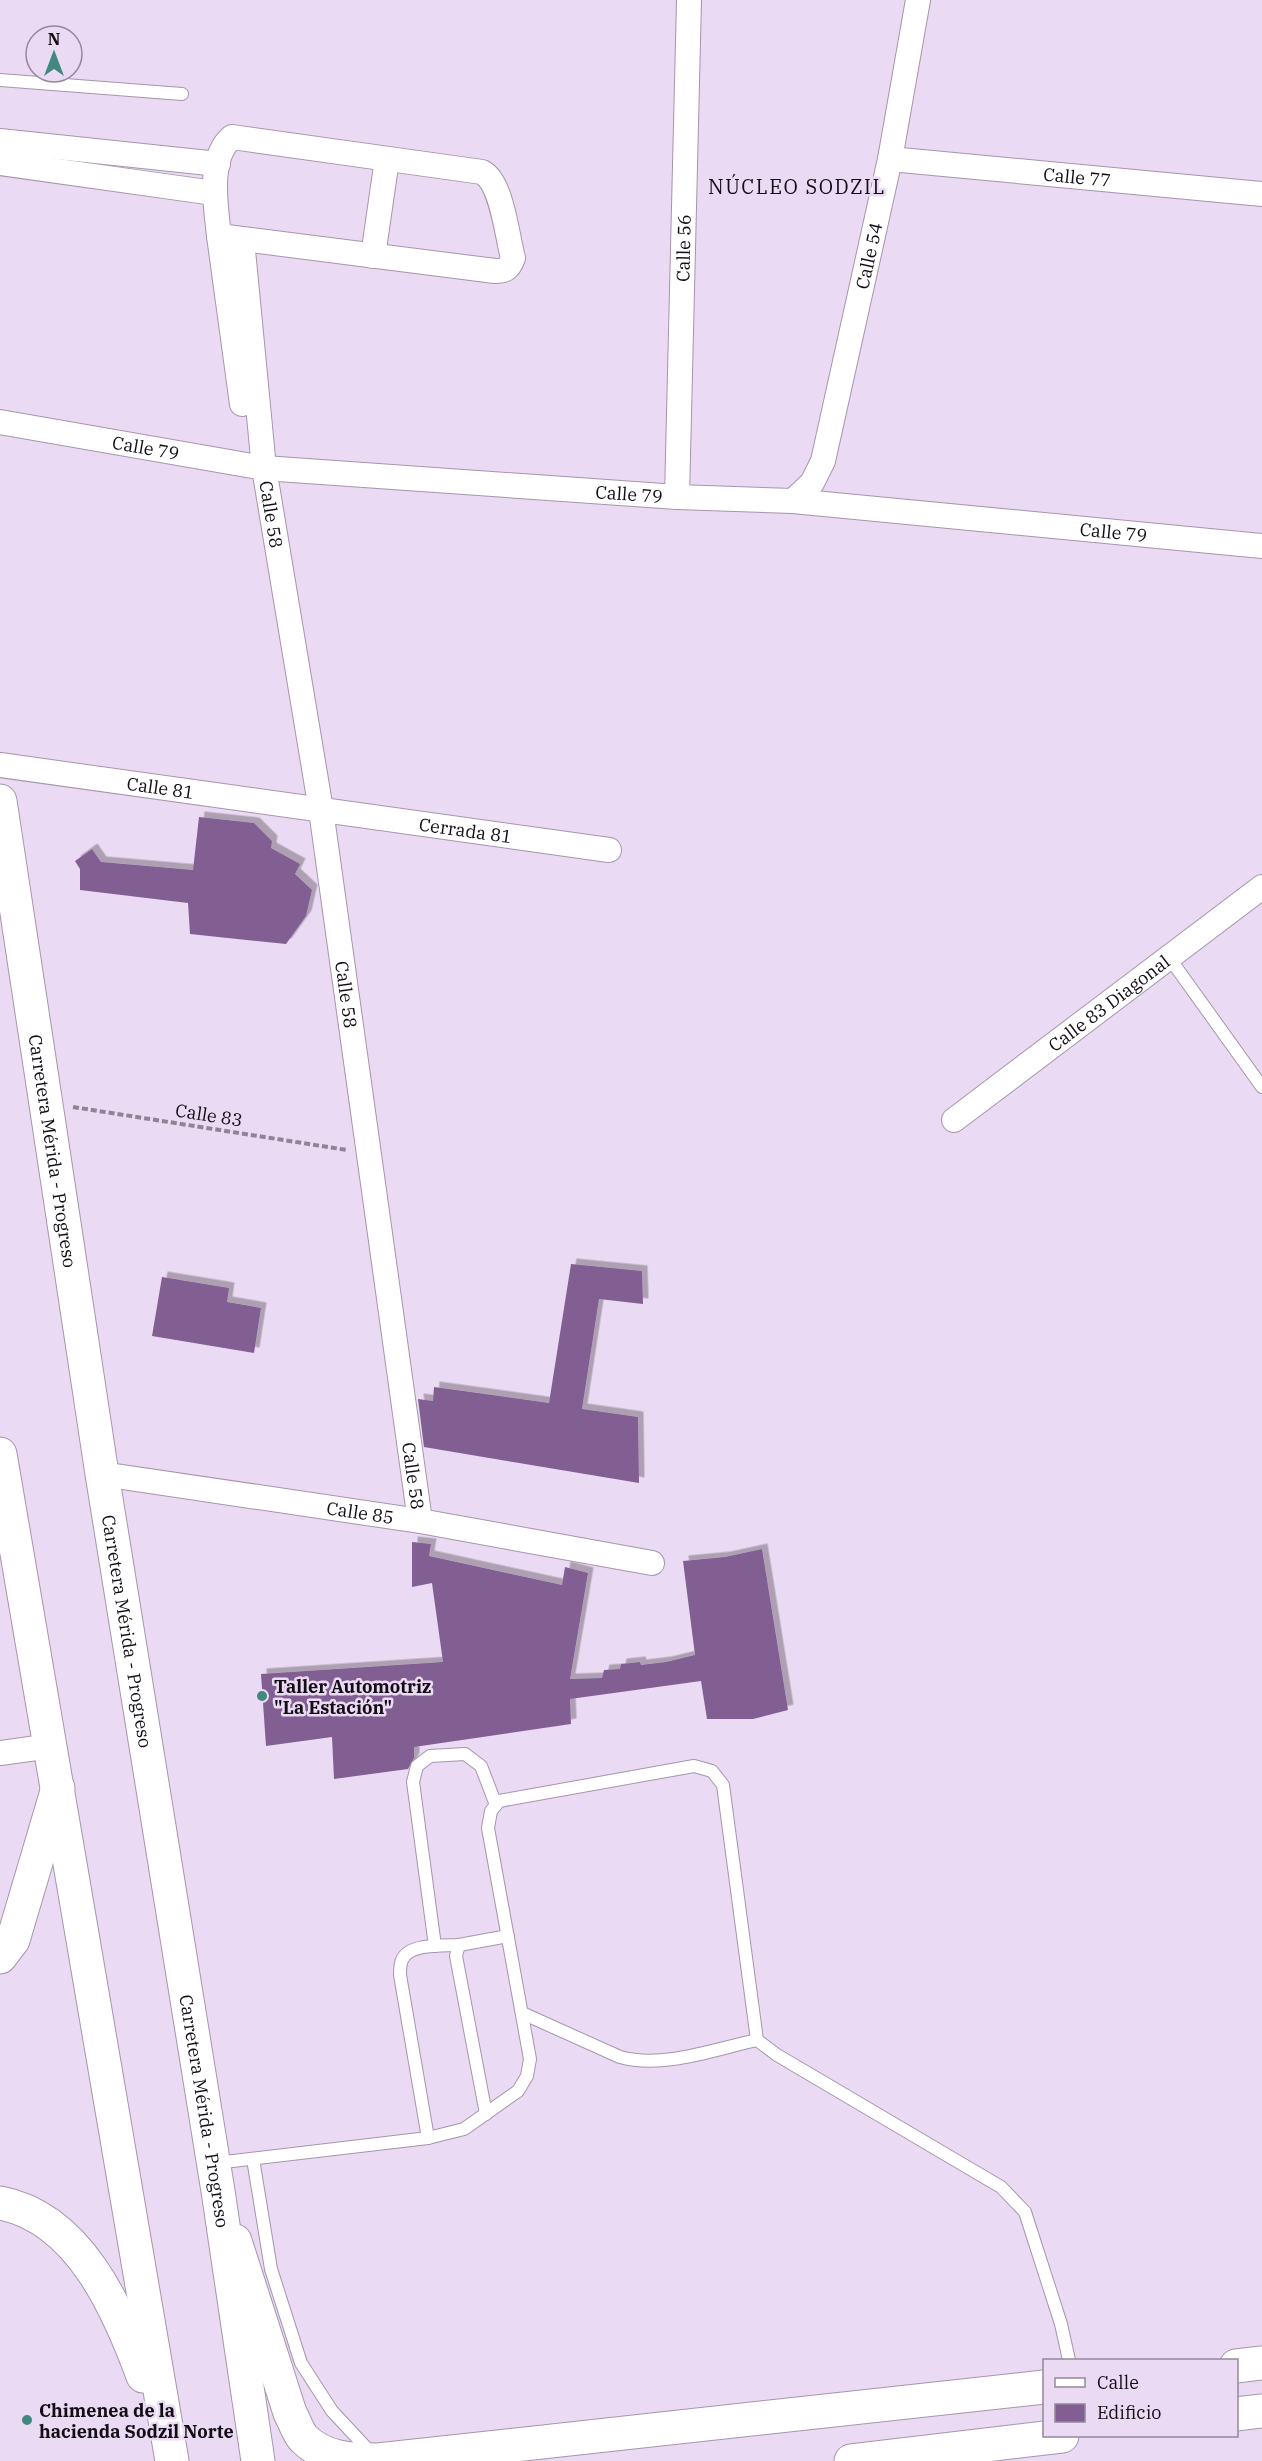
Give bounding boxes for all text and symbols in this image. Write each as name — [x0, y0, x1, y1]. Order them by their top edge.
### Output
north arrow — [24, 24, 84, 84]
text: N — [48, 29, 60, 49]
street label: Calle 77 — [1042, 162, 1112, 191]
district label: NÚCLEO SODZIL — [708, 173, 886, 200]
street label: Calle 56 — [671, 214, 695, 282]
street label: Calle 54 — [850, 220, 887, 291]
street label: Calle 79 — [111, 430, 181, 465]
street label: Calle 58 — [255, 479, 289, 550]
street label: Calle 79 — [595, 480, 664, 507]
street label: Calle 79 — [1079, 517, 1148, 546]
street label: Calle 81 — [125, 771, 196, 803]
street label: Cerrada 81 — [418, 812, 513, 848]
street label: Calle 83 Diagonal — [1043, 950, 1174, 1056]
street label: Calle 58 — [331, 959, 363, 1030]
street label: Carretera Mérida - Progreso — [24, 1033, 82, 1269]
street label: Calle 83 — [174, 1098, 244, 1132]
street label: Calle 58 — [398, 1441, 430, 1511]
street label: Calle 85 — [325, 1496, 395, 1528]
street label: Carretera Mérida - Progreso — [97, 1513, 158, 1750]
place label: Taller Automotriz "La Estación" — [274, 1675, 431, 1719]
marker: Taller Automotriz "La Estación" — [255, 1689, 269, 1703]
street label: Carretera Mérida - Progreso — [175, 1993, 235, 2229]
legend — [1043, 2359, 1238, 2437]
text: Calle — [1097, 2371, 1139, 2394]
place label: Chimenea de la hacienda Sodzil Norte — [39, 2399, 234, 2443]
text: Edificio — [1097, 2401, 1161, 2424]
marker: Chimenea de la hacienda Sodzil Norte — [20, 2413, 34, 2427]

